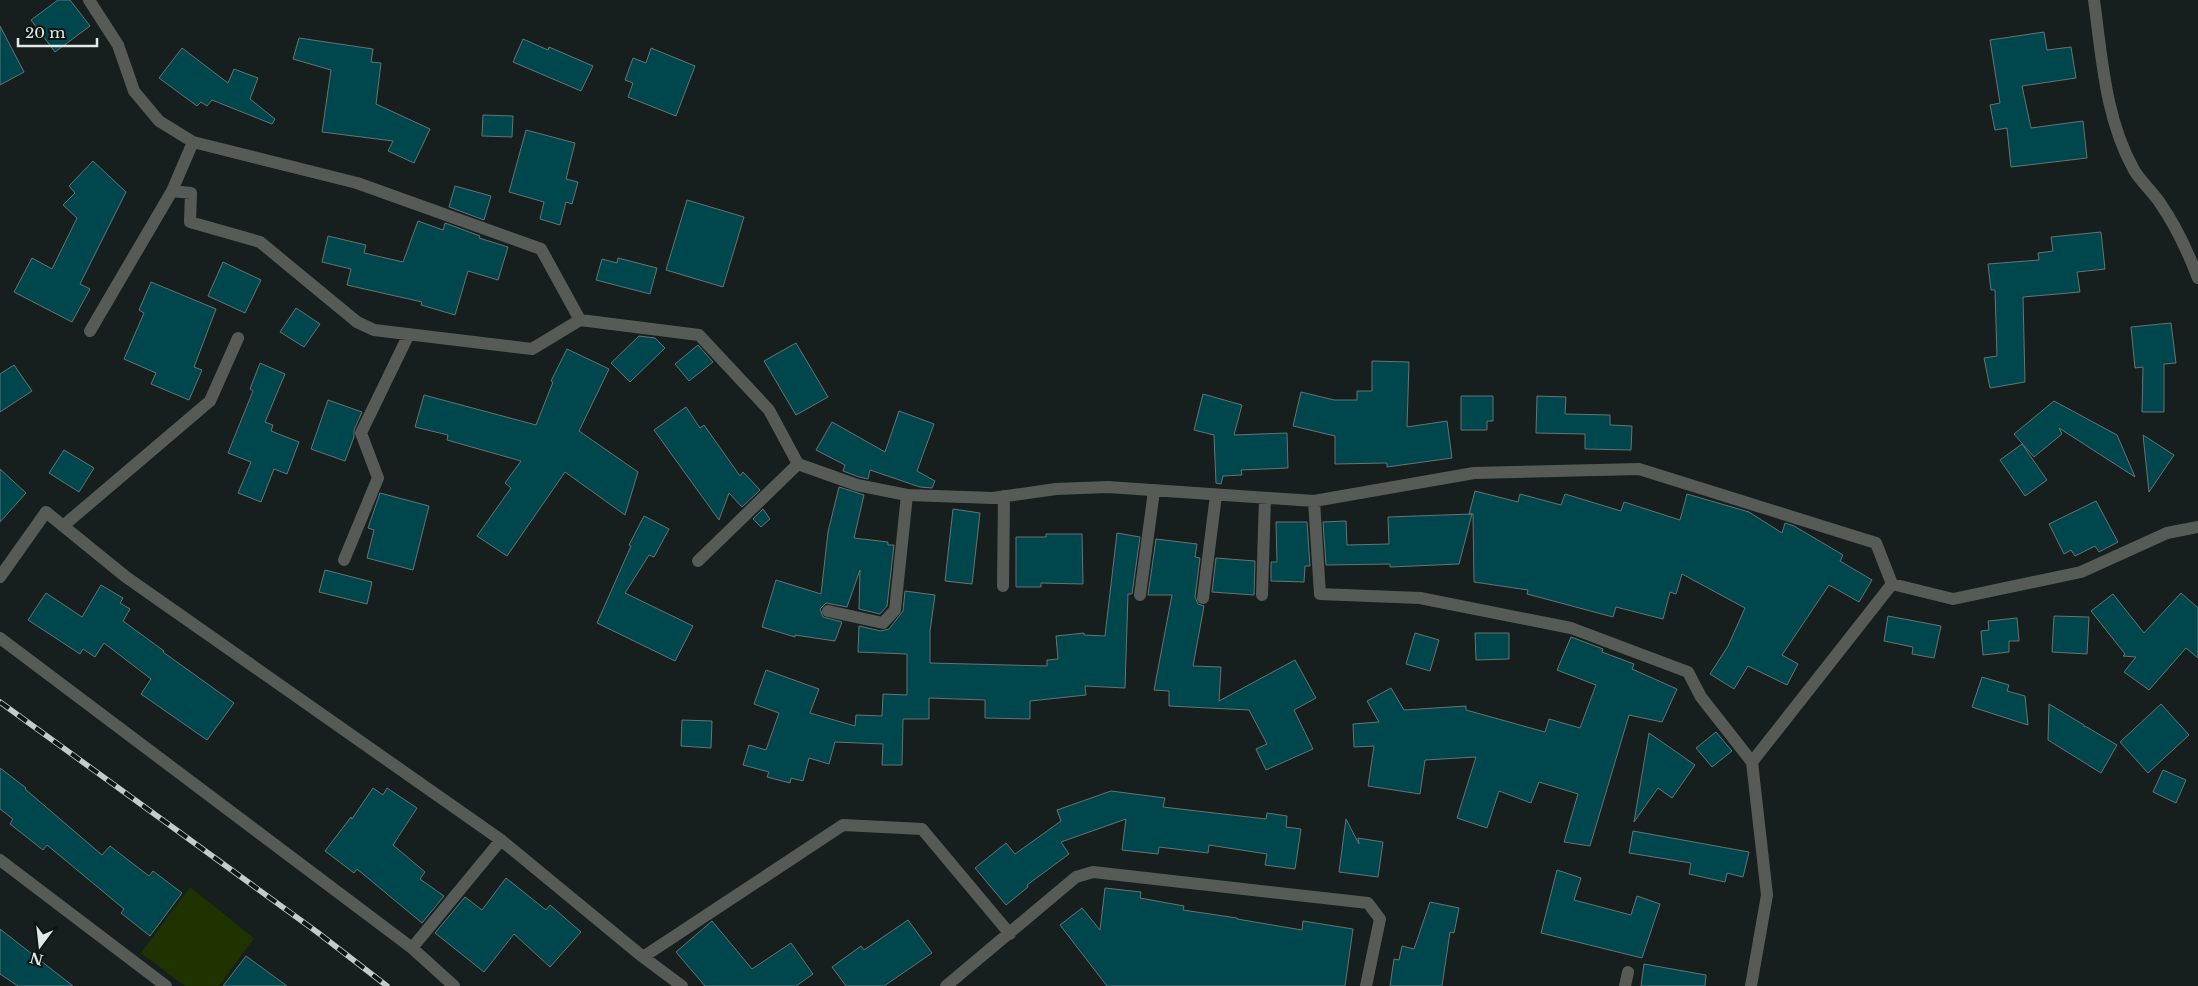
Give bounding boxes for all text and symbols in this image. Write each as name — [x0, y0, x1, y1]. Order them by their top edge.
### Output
scale bar — [18, 15, 96, 47]
text: 20 m — [25, 23, 65, 42]
north arrow — [15, 921, 65, 971]
text: N — [28, 948, 45, 969]

